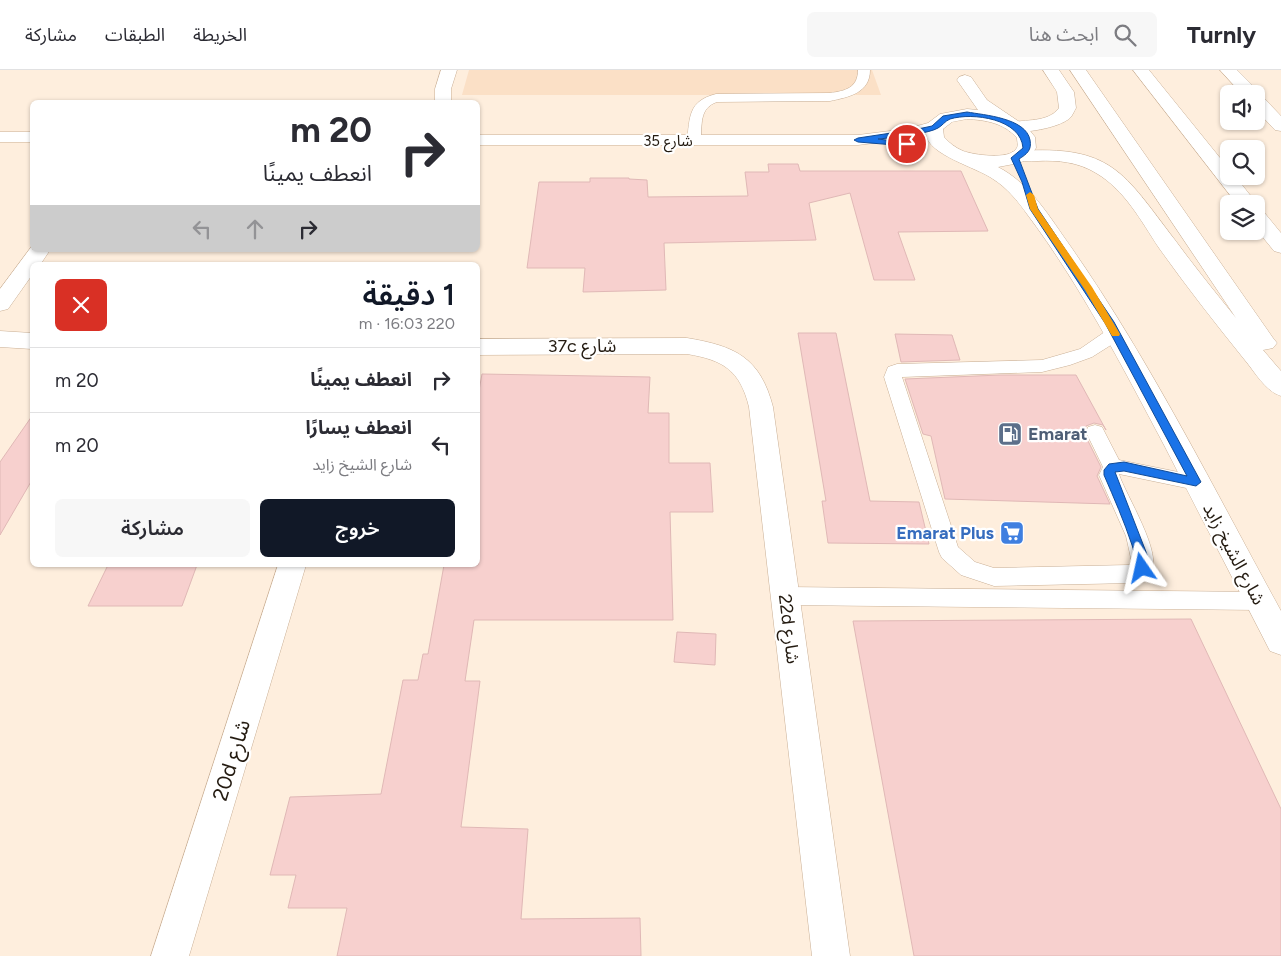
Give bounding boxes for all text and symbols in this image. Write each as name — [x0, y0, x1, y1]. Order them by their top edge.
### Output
search box — [807, 12, 1157, 57]
text: Turnly — [1187, 20, 1256, 49]
icon: search — [1111, 21, 1139, 49]
text: ابحث هنا — [1029, 23, 1099, 46]
text: مشاركة — [25, 24, 77, 46]
text: الطبقات — [105, 24, 165, 46]
text: الخريطة — [193, 24, 247, 46]
map controls — [1220, 85, 1265, 240]
button: sound — [1220, 85, 1265, 130]
text: 20 m — [290, 109, 372, 151]
icon: right — [390, 120, 455, 185]
pin — [886, 123, 928, 165]
icon: arrive — [893, 130, 921, 158]
street label: شارع 35 — [643, 132, 693, 153]
button: search — [1220, 140, 1265, 185]
text: انعطف يمينًا — [263, 160, 372, 187]
button: layers — [1220, 195, 1265, 240]
icon: left — [188, 215, 216, 243]
icon: ahead — [241, 215, 269, 243]
icon: right — [294, 215, 322, 243]
text: 1 دقيقة — [362, 276, 455, 313]
button: close — [55, 279, 107, 331]
text: 220 m · 16:03 — [359, 314, 455, 333]
street label: 37c شارع — [548, 335, 616, 360]
icon: right — [427, 366, 455, 394]
text: انعطف يمينًا — [310, 368, 412, 391]
text: 20 m — [55, 369, 99, 392]
text: انعطف يسارًا — [305, 416, 412, 439]
fuel station icon: Emarat — [997, 421, 1023, 447]
place label: Emarat — [1028, 423, 1088, 445]
icon: left — [427, 431, 455, 459]
text: 20 m — [55, 434, 99, 457]
text: شارع الشيخ زايد — [312, 455, 412, 474]
button: مشاركة — [55, 499, 250, 557]
button: خروج — [260, 499, 455, 557]
street label: شارع الشيخ زايد — [1195, 499, 1270, 610]
supermarket icon: Emarat Plus — [999, 520, 1025, 546]
place label: Emarat Plus — [896, 522, 995, 544]
position arrow — [1115, 541, 1167, 593]
street label: 22d شارع — [771, 593, 804, 666]
street label: 20d شارع — [207, 716, 258, 805]

